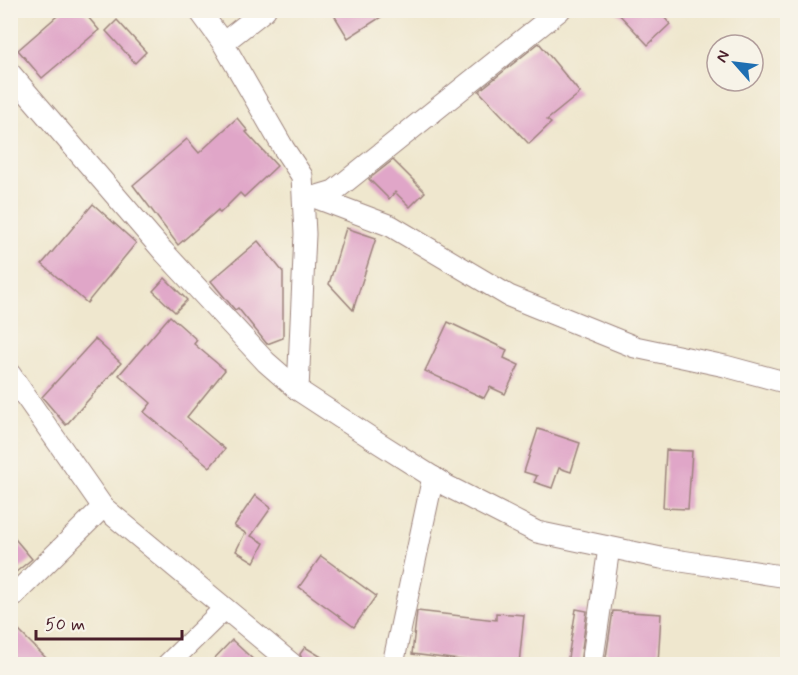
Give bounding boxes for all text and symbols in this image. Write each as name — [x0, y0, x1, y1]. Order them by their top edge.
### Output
north arrow — [705, 33, 765, 93]
text: N — [711, 47, 735, 66]
scale bar — [36, 603, 182, 641]
text: 50 m — [45, 613, 85, 637]

